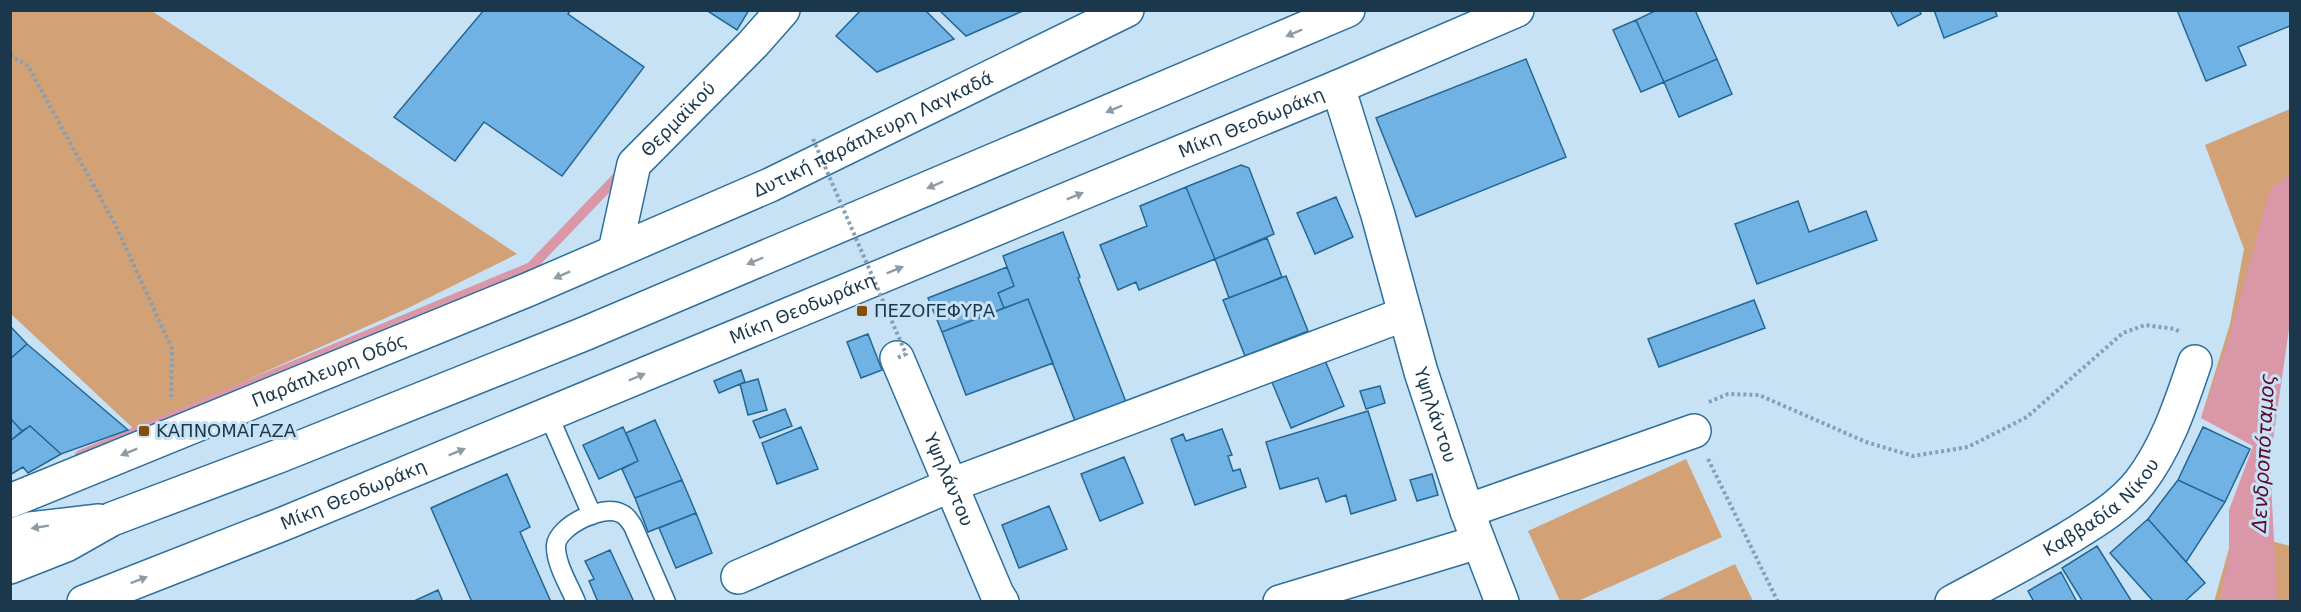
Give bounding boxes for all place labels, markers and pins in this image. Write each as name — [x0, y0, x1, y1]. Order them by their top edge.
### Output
place label: ΠΕΖΟΓΕΦΥΡΑ — [874, 300, 996, 321]
marker: ΠΕΖΟΓΕΦΥΡΑ — [855, 304, 869, 318]
place label: ΚΑΠΝΟΜΑΓΑΖΑ — [156, 420, 297, 441]
marker: ΚΑΠΝΟΜΑΓΑΖΑ — [137, 424, 151, 438]

